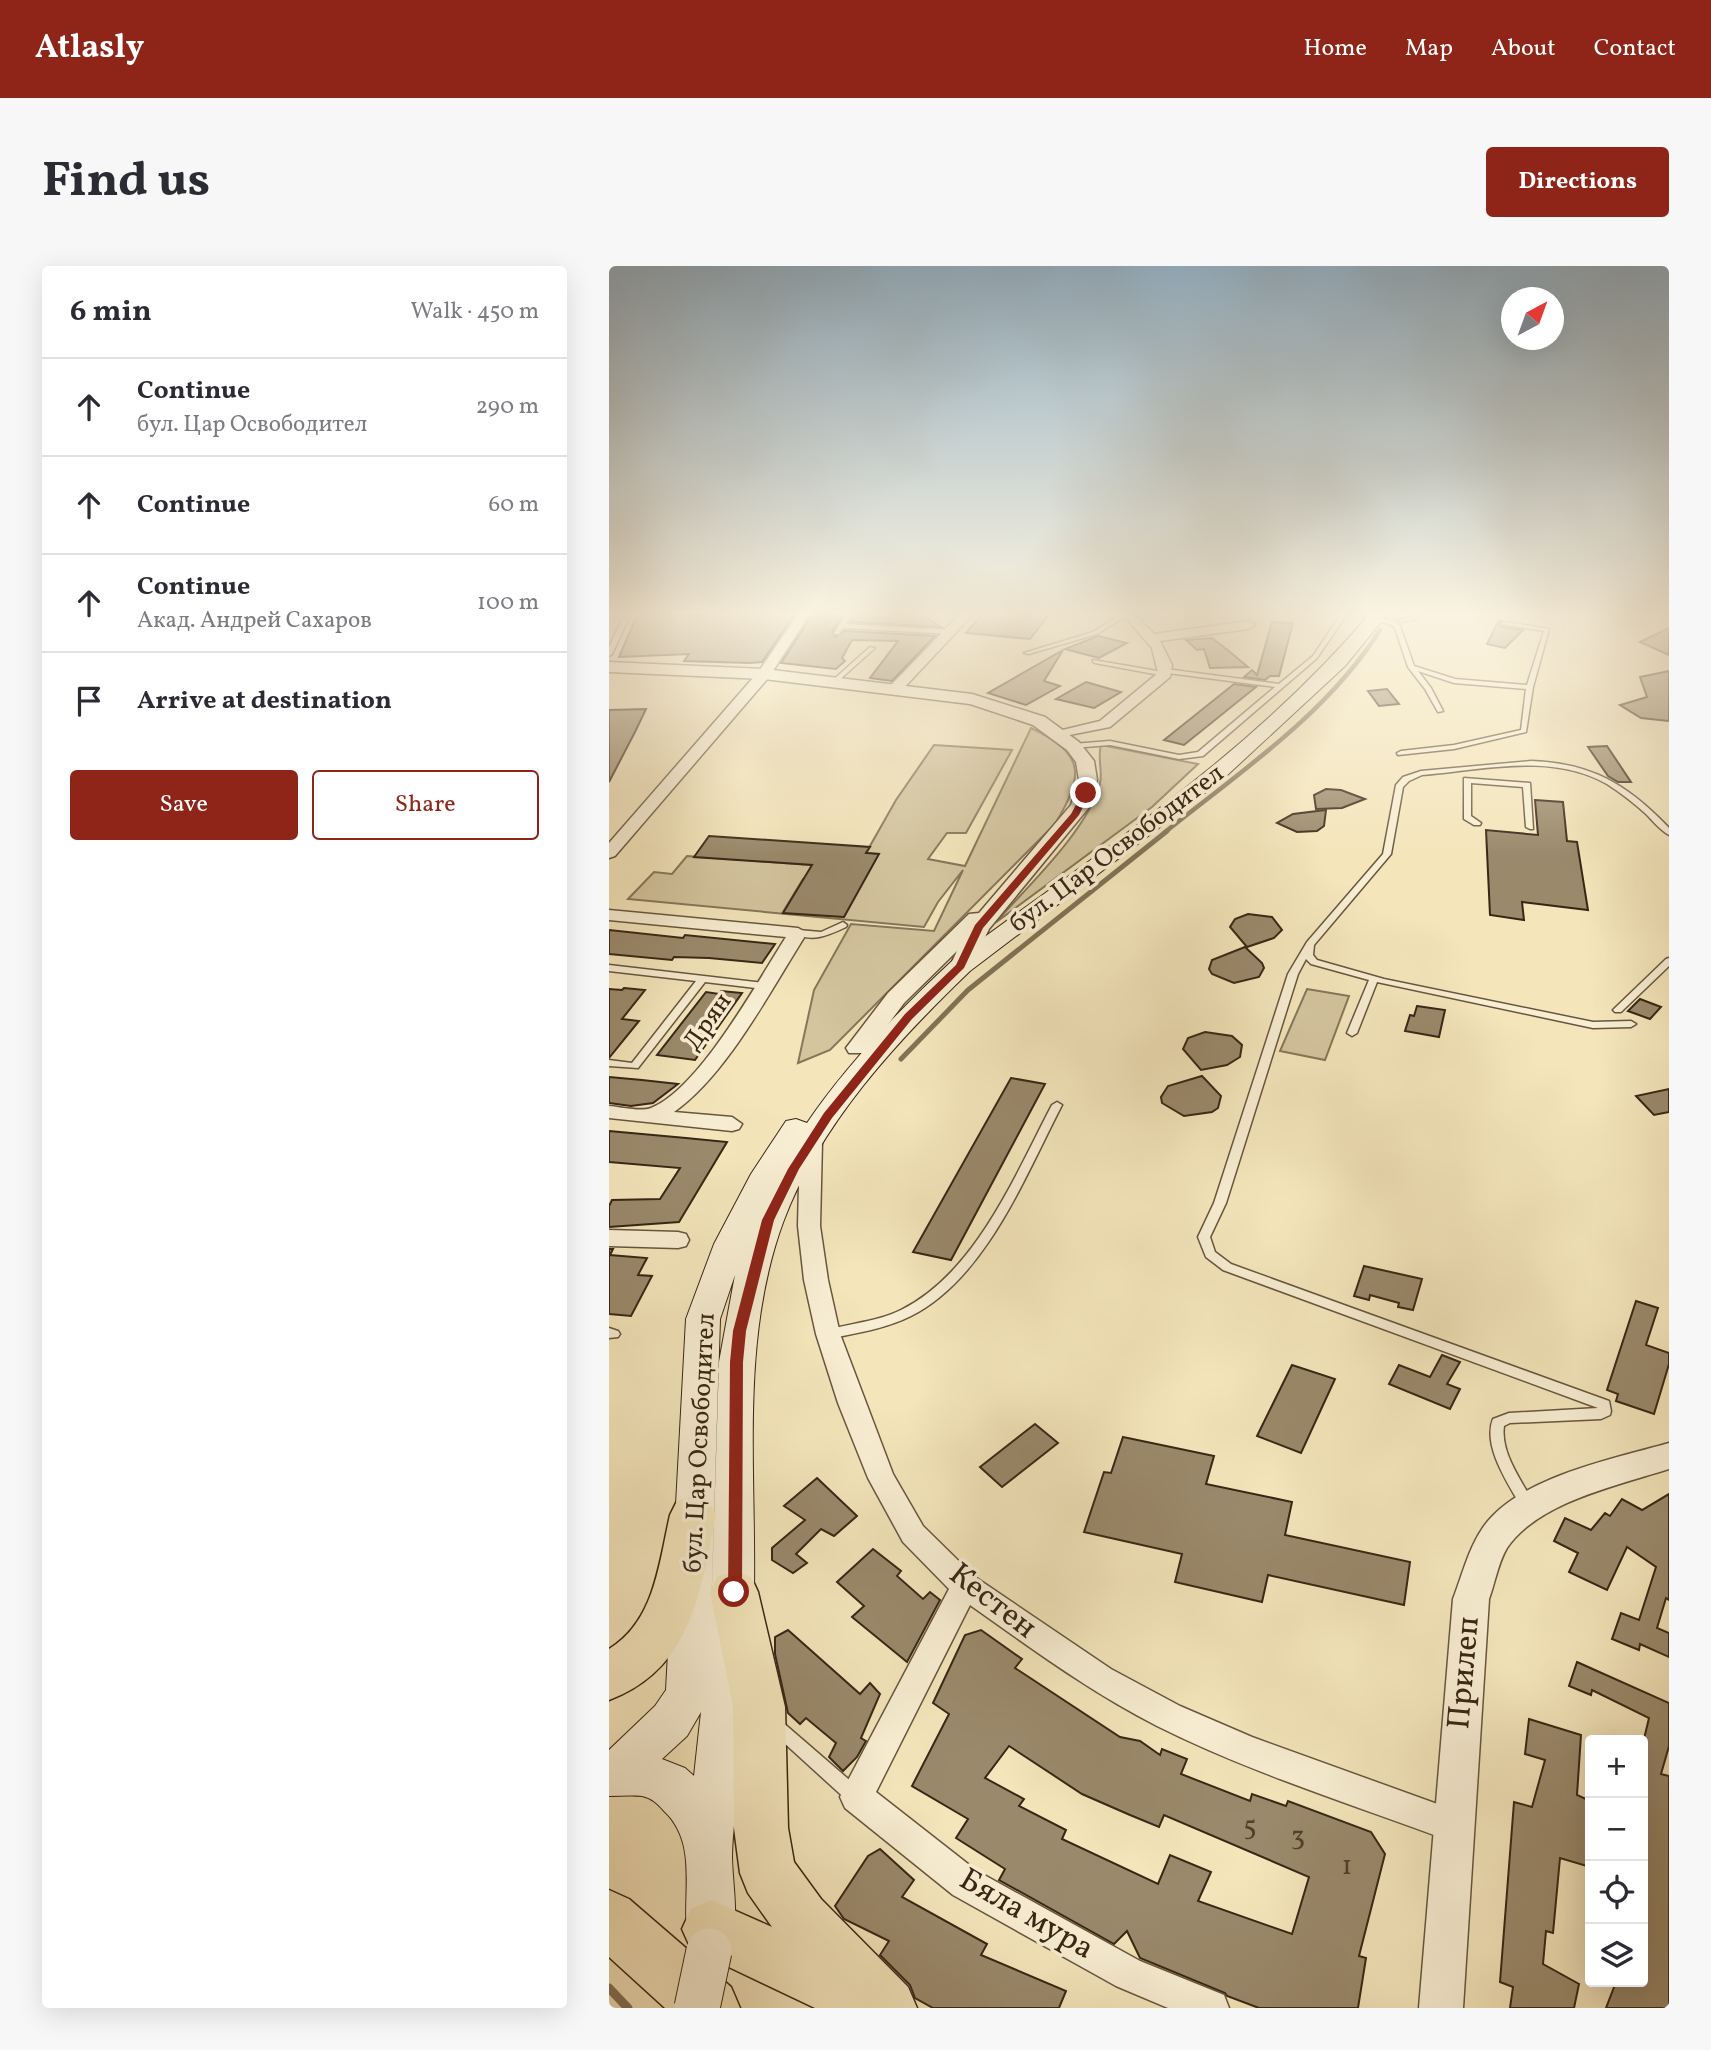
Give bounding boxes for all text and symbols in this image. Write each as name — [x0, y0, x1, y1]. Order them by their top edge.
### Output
text: Atlasly — [35, 26, 144, 72]
text: Home — [1303, 32, 1367, 66]
text: Map — [1405, 32, 1453, 66]
text: About — [1491, 32, 1556, 66]
text: Contact — [1594, 32, 1676, 66]
button: Directions — [1486, 147, 1669, 217]
text: Find us — [42, 148, 210, 217]
north arrow — [1501, 287, 1564, 350]
text: 6 min — [70, 291, 152, 333]
text: Walk · 450 m — [411, 296, 539, 328]
text: Continue — [137, 373, 250, 409]
icon: ahead — [70, 388, 108, 426]
text: 290 m — [476, 391, 539, 423]
text: бул. Цар Освободител — [137, 409, 367, 441]
icon: ahead — [70, 486, 108, 524]
text: Continue — [137, 487, 250, 523]
text: 60 m — [489, 489, 539, 521]
text: Continue — [137, 569, 250, 605]
icon: ahead — [70, 584, 108, 622]
text: 100 m — [477, 587, 539, 619]
text: Акад. Андрей Сахаров — [137, 605, 372, 637]
icon: arrive — [70, 682, 108, 720]
text: Arrive at destination — [137, 683, 392, 719]
street label: бул. Цар Освободител — [1002, 756, 1232, 942]
button: Save — [70, 770, 298, 840]
button: Share — [312, 770, 539, 840]
route end — [1070, 777, 1101, 808]
street label: Дрян — [675, 986, 741, 1058]
street label: бул. Цар Освободител — [675, 1312, 725, 1574]
street label: Кестен — [939, 1554, 1045, 1650]
route start — [718, 1576, 749, 1607]
street label: Прилеп — [1438, 1615, 1492, 1731]
map controls — [1585, 1735, 1648, 1987]
button: + — [1585, 1735, 1648, 1798]
button: − — [1585, 1798, 1648, 1861]
house number: 5 — [1243, 1808, 1257, 1847]
house number: 3 — [1291, 1818, 1305, 1857]
house number: 1 — [1342, 1847, 1352, 1886]
street label: Бяла мура — [950, 1859, 1102, 1971]
button: locate — [1585, 1861, 1648, 1924]
button: layers — [1585, 1924, 1648, 1987]

